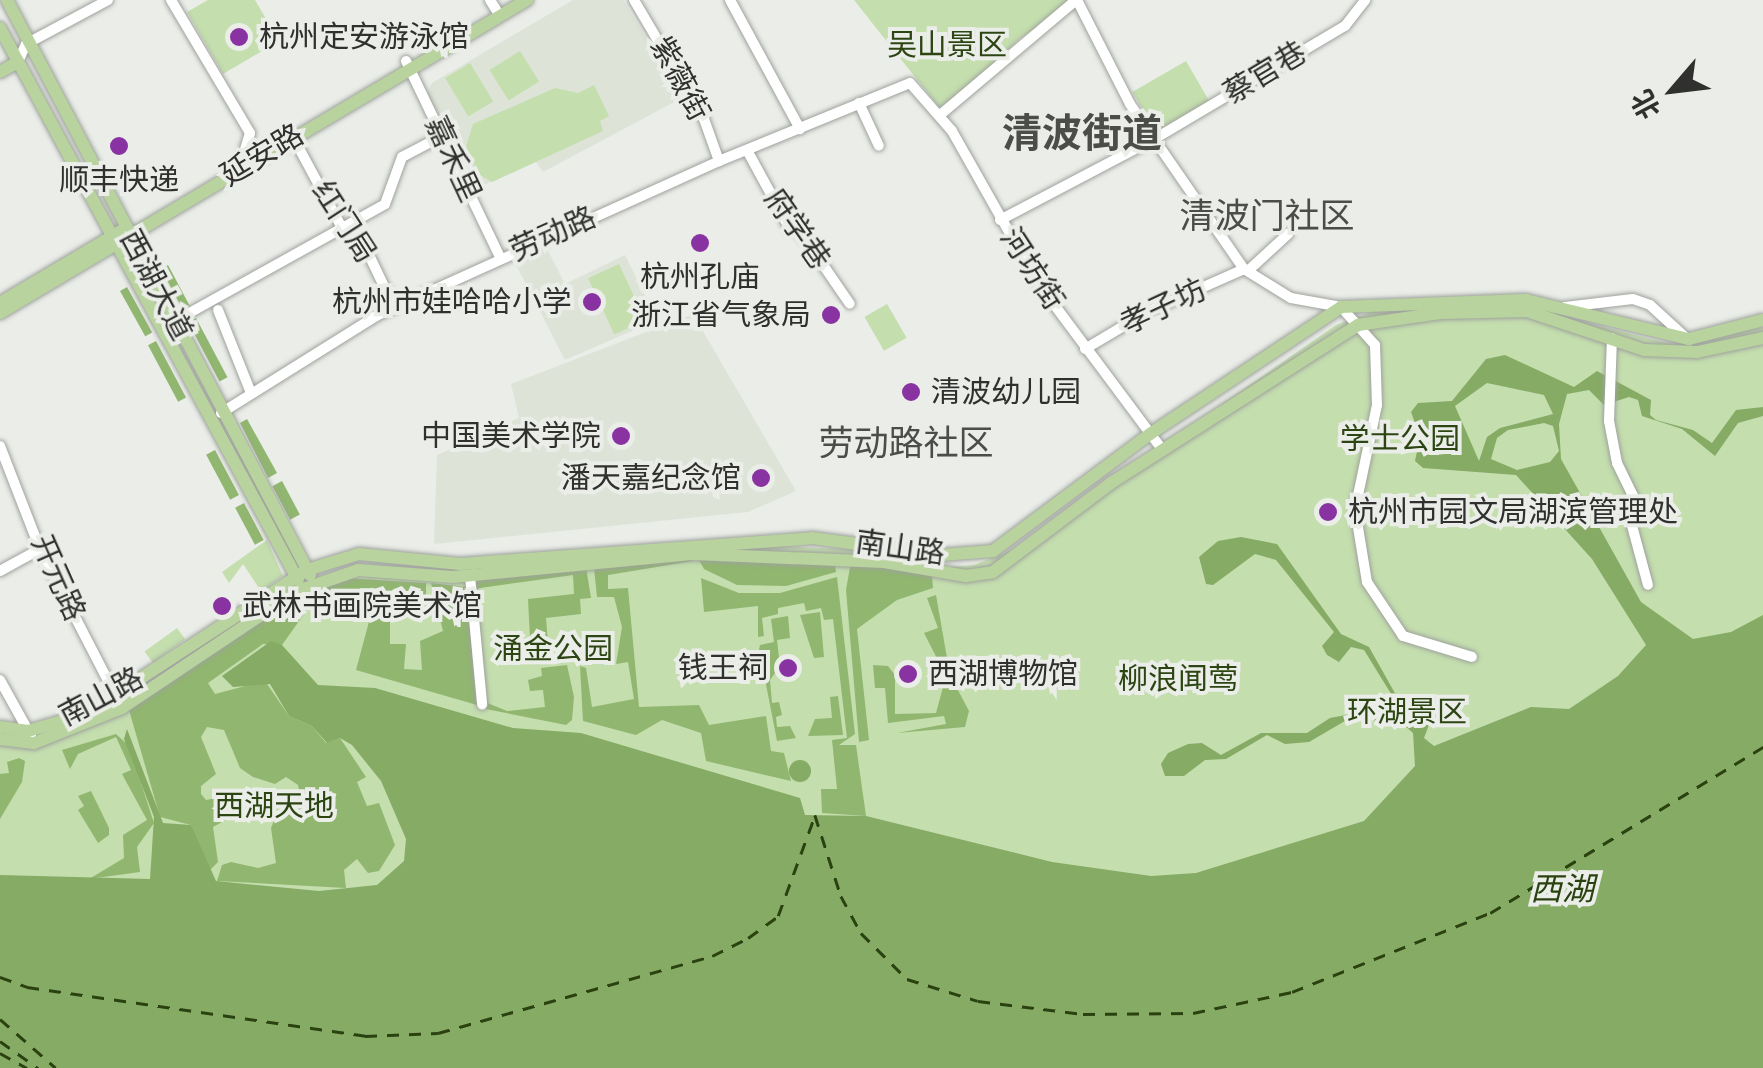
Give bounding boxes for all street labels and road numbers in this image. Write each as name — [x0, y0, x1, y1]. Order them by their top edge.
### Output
street label: 紫薇街 — [643, 31, 717, 127]
street label: 蔡官巷 — [1217, 34, 1313, 112]
street label: 嘉禾里 — [418, 111, 488, 207]
street label: 延安路 — [214, 116, 310, 194]
street label: 红门局 — [304, 174, 384, 270]
street label: 府学巷 — [756, 182, 838, 276]
street label: 劳动路 — [505, 199, 601, 269]
street label: 河坊街 — [992, 221, 1072, 317]
street label: 西湖大道 — [112, 224, 200, 346]
street label: 孝子坊 — [1115, 272, 1211, 342]
street label: 南山路 — [853, 524, 947, 572]
street label: 开元路 — [23, 530, 93, 626]
street label: 南山路 — [53, 660, 149, 734]

